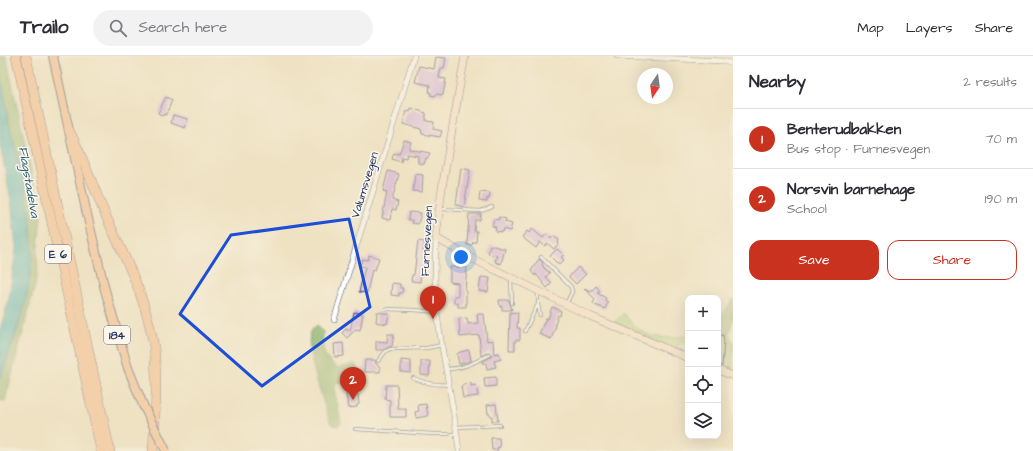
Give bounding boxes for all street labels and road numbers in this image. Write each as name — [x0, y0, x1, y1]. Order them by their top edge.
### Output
street label: Valumsvegen — [347, 150, 384, 220]
street label: Furnesvegen — [417, 205, 438, 277]
road number: E 6 — [45, 245, 71, 263]
road number: 184 — [104, 326, 130, 344]

